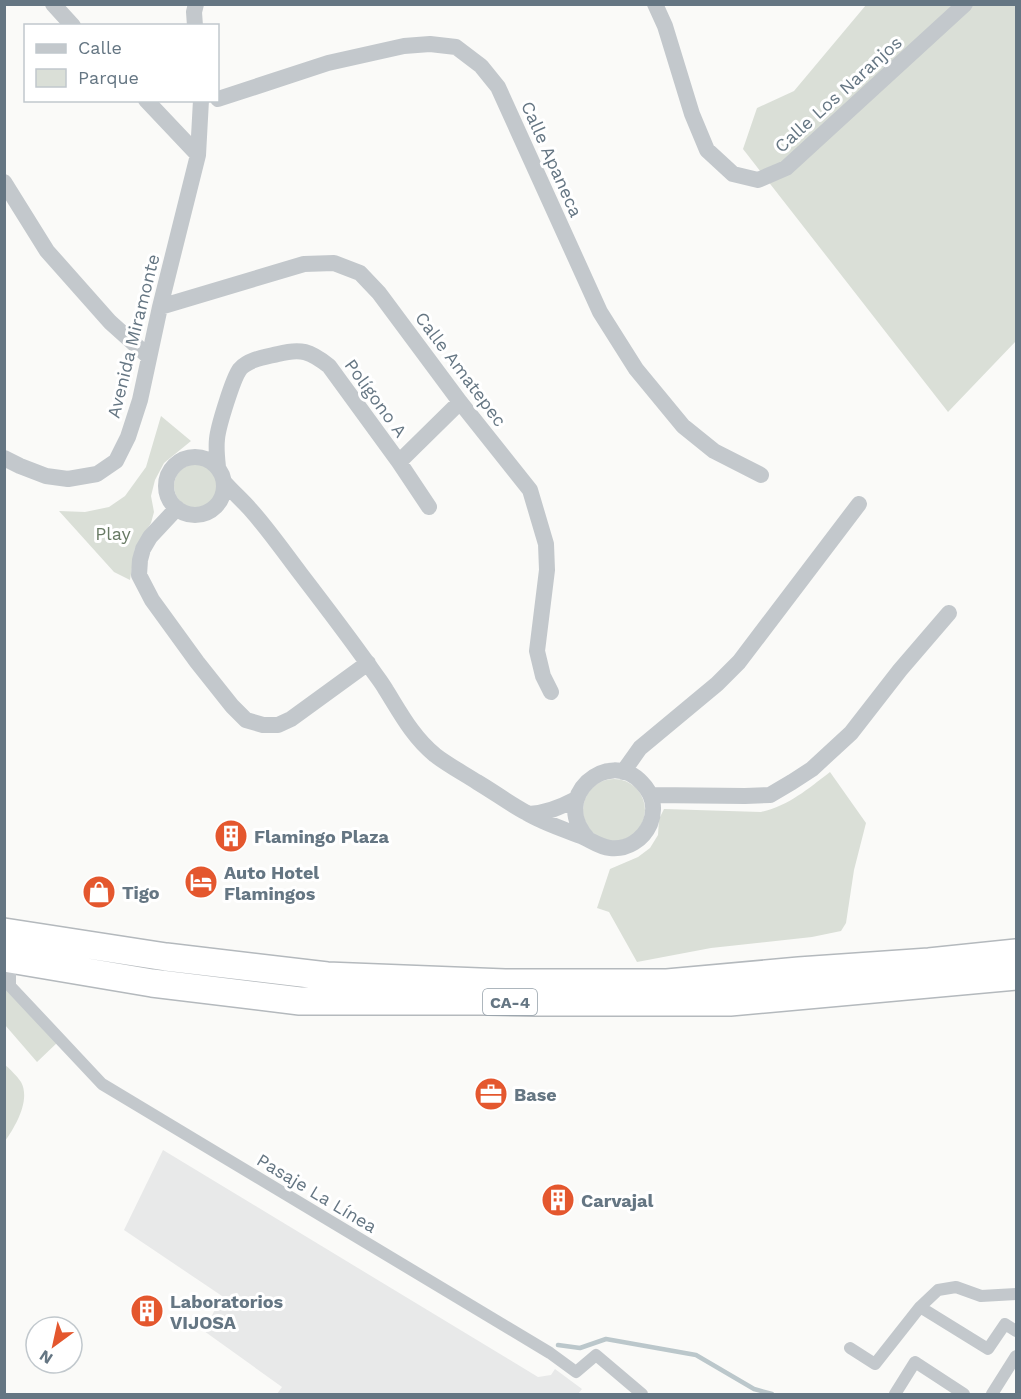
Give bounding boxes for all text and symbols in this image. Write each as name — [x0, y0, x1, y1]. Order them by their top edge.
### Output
legend — [24, 24, 219, 102]
street label: Calle Los Naranjos — [770, 31, 906, 157]
text: Calle — [78, 37, 122, 58]
text: Parque — [78, 67, 139, 88]
street label: Calle Apaneca — [517, 98, 587, 220]
street label: Avenida Miramonte — [102, 252, 164, 420]
street label: Calle Amatepec — [411, 308, 511, 430]
street label: Polígono A — [341, 355, 411, 441]
park label: Play — [95, 523, 131, 544]
building icon: Flamingo Plaza — [213, 818, 249, 854]
place label: Flamingo Plaza — [254, 826, 390, 847]
place label: Auto Hotel Flamingos — [224, 862, 319, 904]
hotel icon: Auto Hotel Flamingos — [183, 864, 219, 900]
shop icon: Tigo — [81, 874, 117, 910]
place label: Tigo — [122, 882, 160, 903]
road number: CA-4 — [483, 989, 537, 1015]
office icon: Base — [473, 1076, 509, 1112]
place label: Base — [514, 1084, 557, 1105]
street label: Pasaje La Línea — [253, 1149, 381, 1237]
building icon: Carvajal — [540, 1182, 576, 1218]
place label: Carvajal — [581, 1190, 653, 1211]
place label: Laboratorios VIJOSA — [170, 1291, 283, 1333]
building icon: Laboratorios VIJOSA — [129, 1293, 165, 1329]
north arrow — [24, 1315, 84, 1375]
text: N — [36, 1346, 56, 1368]

